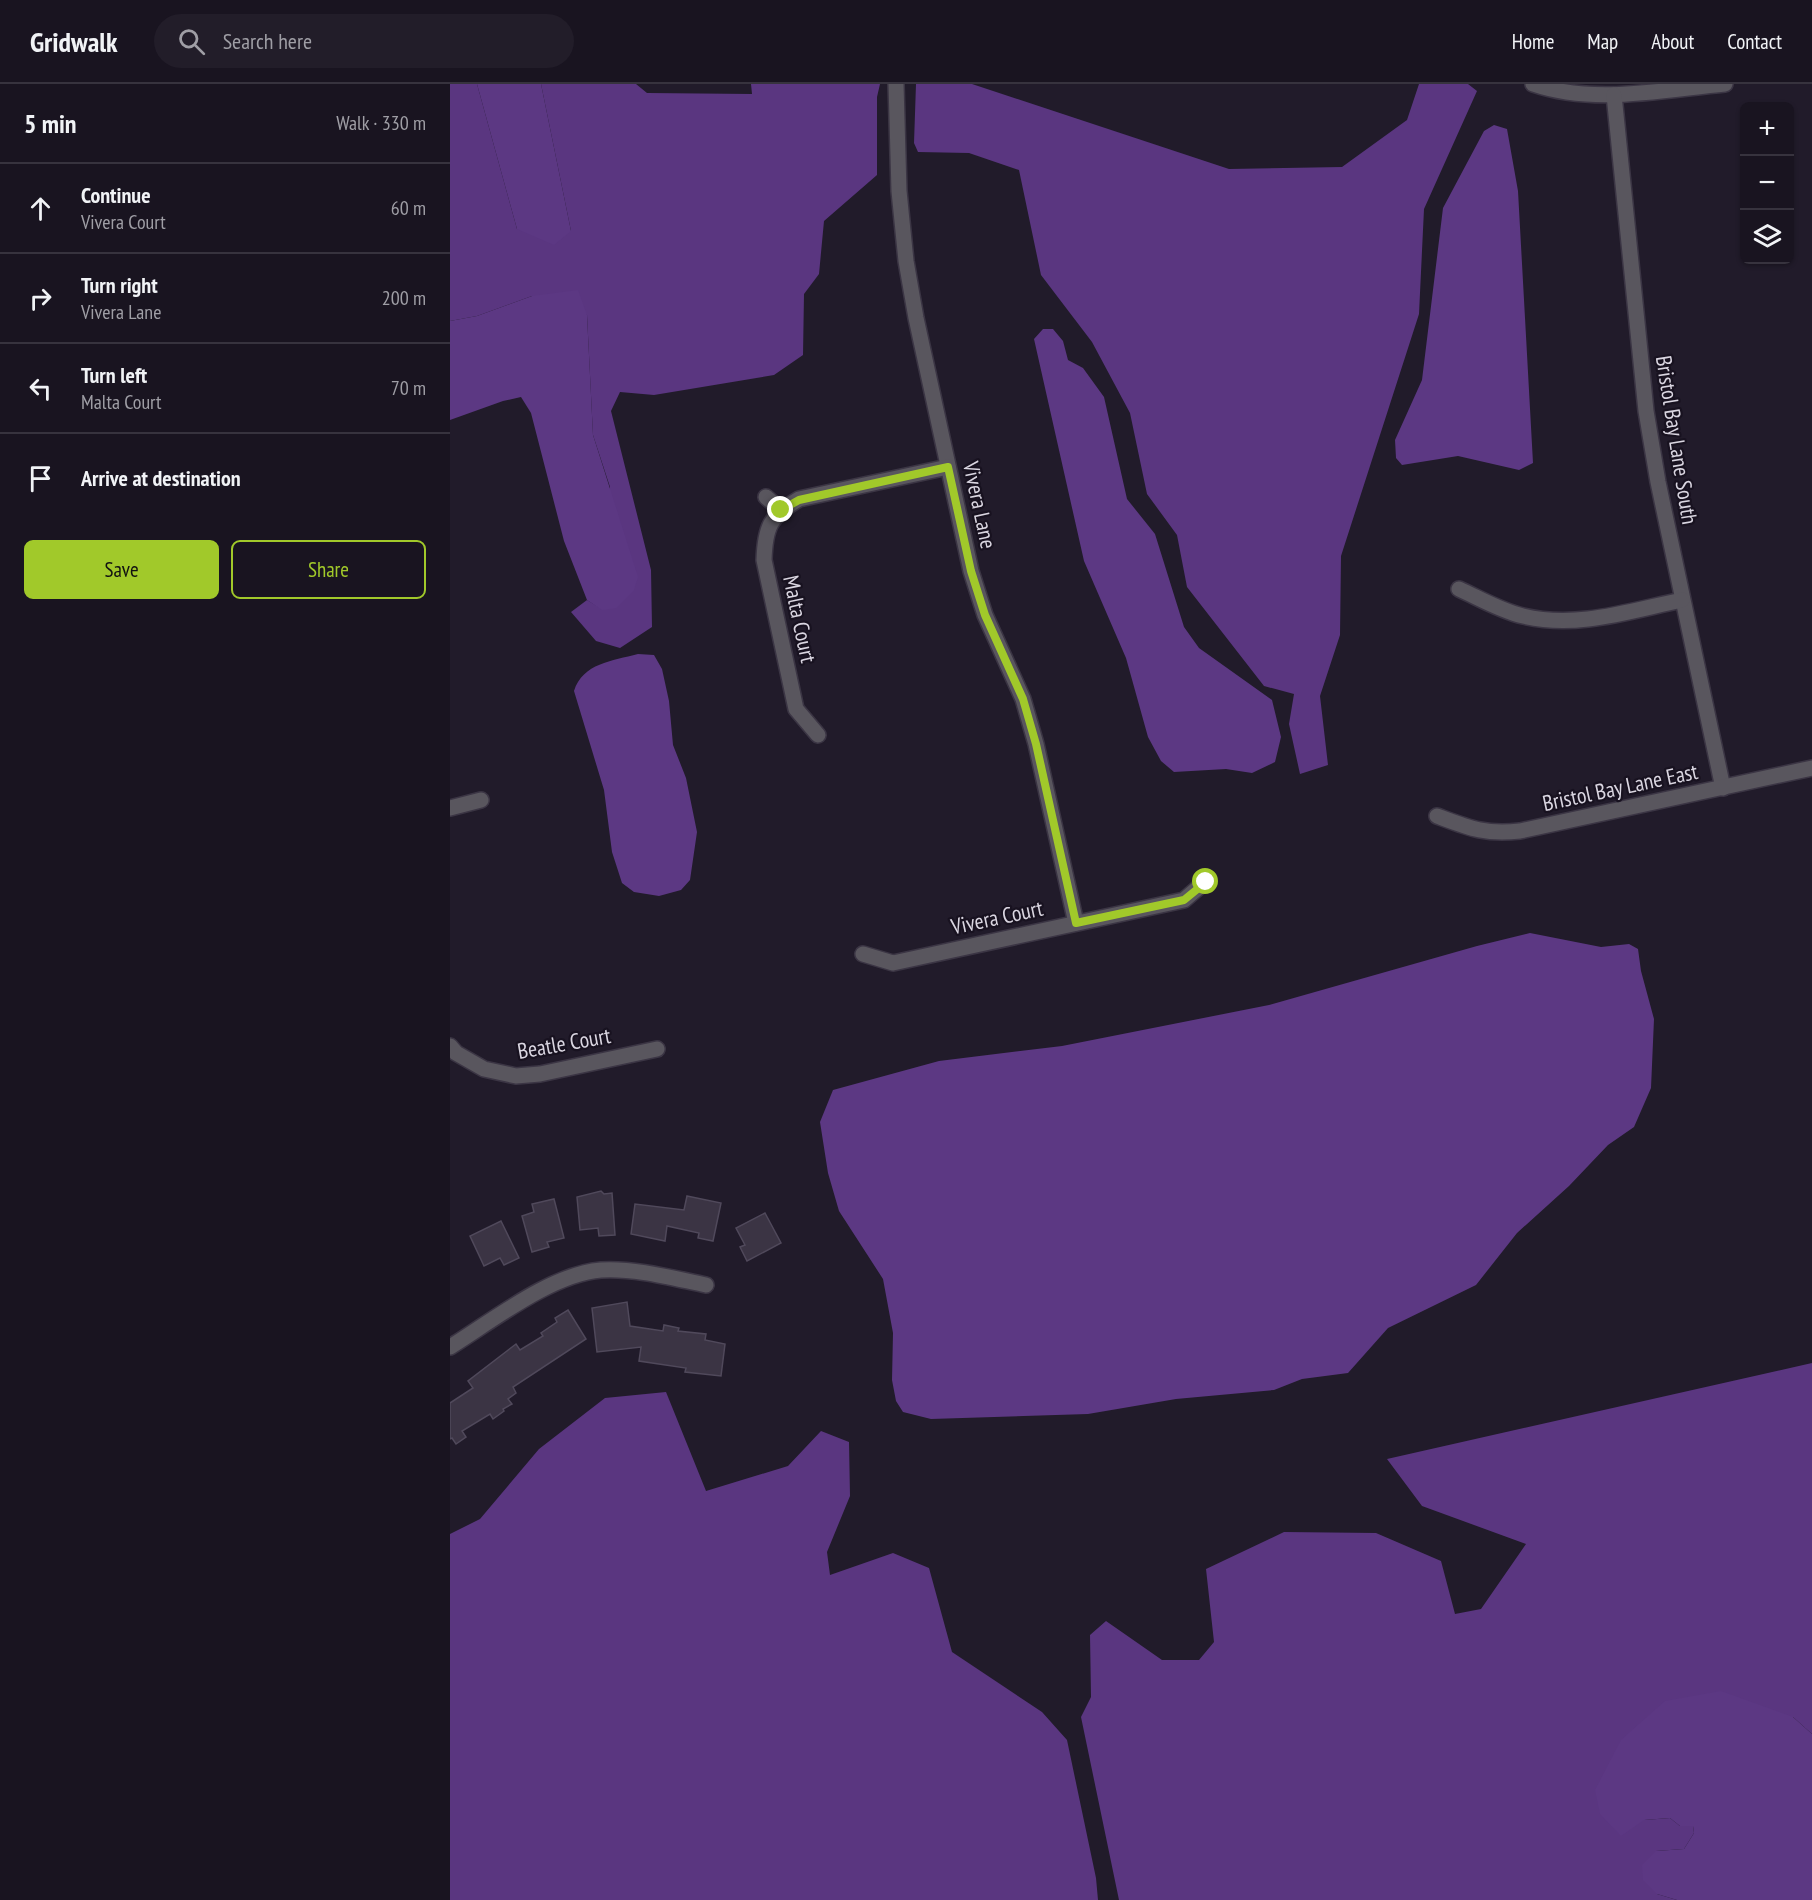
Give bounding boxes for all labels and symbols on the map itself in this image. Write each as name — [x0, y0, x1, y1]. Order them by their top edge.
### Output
street label: Bristol Bay Lane South — [1650, 354, 1704, 526]
street label: Vivera Lane — [957, 458, 1003, 551]
route end — [767, 496, 793, 522]
street label: Malta Court — [777, 573, 823, 665]
street label: Bristol Bay Lane East — [1540, 757, 1700, 817]
route start — [1192, 868, 1218, 894]
street label: Vivera Court — [948, 894, 1045, 941]
street label: Beatle Court — [515, 1021, 613, 1065]

